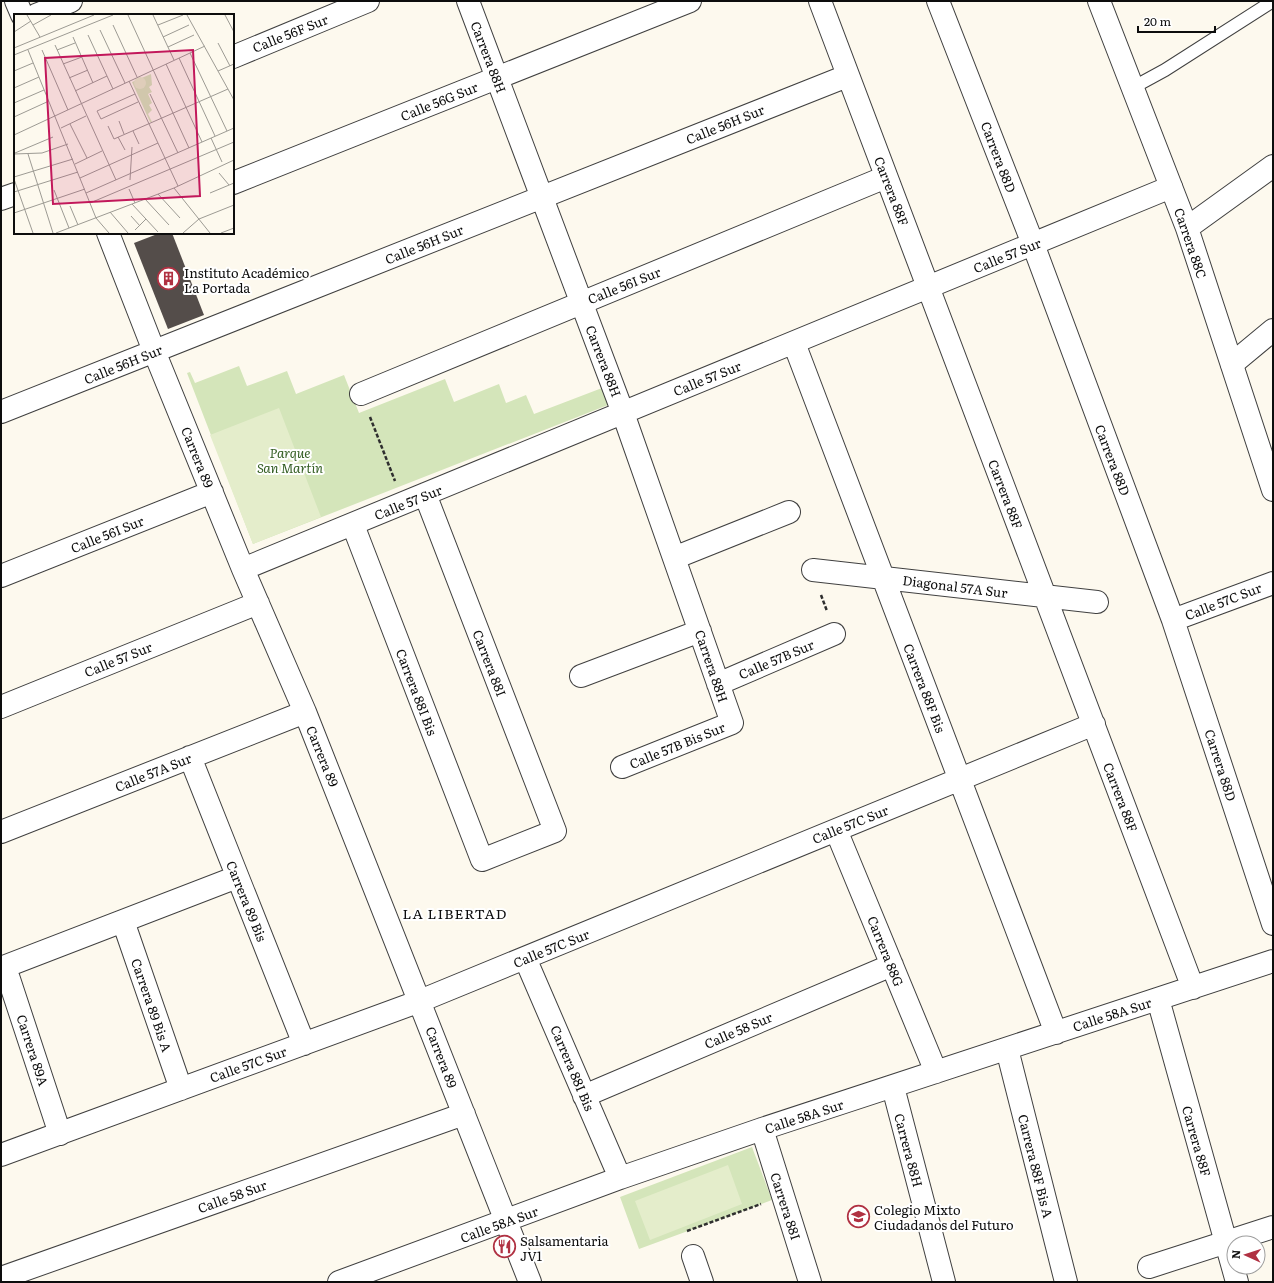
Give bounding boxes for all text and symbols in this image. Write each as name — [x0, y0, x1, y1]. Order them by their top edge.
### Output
scale bar — [1138, 8, 1215, 34]
street label: Calle 56F Sur — [249, 9, 331, 57]
text: 20 m — [1144, 12, 1171, 30]
inset map — [14, 14, 234, 234]
street label: Carrera 88H — [467, 18, 511, 96]
street label: Calle 56G Sur — [397, 77, 481, 125]
street label: Calle 56H Sur — [683, 99, 768, 148]
street label: Carrera 88D — [977, 119, 1021, 195]
street label: Carrera 88F — [870, 154, 914, 228]
street label: Carrera 88C — [1170, 205, 1212, 281]
street label: Calle 56H Sur — [382, 219, 467, 268]
street label: Calle 57 Sur — [970, 232, 1045, 277]
street label: Calle 56I Sur — [585, 261, 664, 308]
place label: Instituto Académico La Portada — [184, 263, 310, 297]
building icon: Instituto Académico La Portada — [156, 266, 182, 292]
street label: Carrera 88H — [582, 322, 626, 400]
street label: Calle 56H Sur — [81, 339, 166, 388]
street label: Calle 57 Sur — [670, 355, 745, 400]
street label: Carrera 88D — [1091, 422, 1135, 498]
street label: Carrera 89 — [177, 424, 219, 491]
park label: Parque San Martín — [257, 443, 323, 477]
street label: Carrera 88F — [984, 457, 1028, 531]
street label: Calle 57 Sur — [371, 479, 446, 524]
street label: Calle 56I Sur — [68, 510, 147, 557]
street label: Diagonal 57A Sur — [901, 570, 1009, 602]
street label: Calle 57C Sur — [1182, 577, 1265, 624]
street label: Carrera 88I — [469, 627, 511, 699]
street label: Carrera 88H — [691, 627, 733, 705]
street label: Calle 57B Sur — [735, 634, 817, 683]
street label: Calle 57 Sur — [81, 636, 156, 681]
street label: Carrera 88F Bis — [899, 641, 951, 735]
street label: Carrera 88I Bis — [392, 646, 442, 738]
street label: Calle 57B Bis Sur — [626, 717, 728, 773]
street label: Carrera 89 — [302, 723, 344, 790]
street label: Carrera 88D — [1200, 727, 1242, 803]
street label: Calle 57A Sur — [112, 748, 195, 796]
street label: Carrera 88F — [1099, 760, 1143, 834]
street label: Calle 57C Sur — [809, 800, 892, 848]
street label: Carrera 89 Bis — [222, 858, 272, 944]
district label: LA LIBERTAD — [403, 903, 507, 923]
street label: Carrera 88G — [863, 913, 909, 989]
street label: Calle 57C Sur — [510, 924, 593, 972]
street label: Carrera 89 Bis A — [127, 956, 177, 1055]
street label: Calle 58A Sur — [1070, 992, 1155, 1036]
street label: Calle 58 Sur — [701, 1007, 776, 1053]
street label: Carrera 89A — [13, 1012, 54, 1088]
street label: Carrera 88I Bis — [546, 1022, 600, 1114]
street label: Carrera 89 — [422, 1024, 462, 1091]
street label: Calle 57C Sur — [207, 1041, 290, 1087]
street label: Calle 58A Sur — [762, 1094, 847, 1138]
street label: Carrera 88F — [1178, 1103, 1216, 1179]
street label: Carrera 88H — [890, 1111, 928, 1189]
street label: Carrera 88F Bis A — [1014, 1112, 1058, 1220]
street label: Carrera 88I — [766, 1170, 806, 1242]
street label: Calle 58 Sur — [195, 1174, 270, 1217]
place label: Colegio Mixto Ciudadanos del Futuro — [874, 1200, 1014, 1234]
street label: Calle 58A Sur — [457, 1201, 541, 1247]
school or university icon: Colegio Mixto Ciudadanos del Futuro — [846, 1203, 872, 1229]
place label: Salsamentaria JV1 — [520, 1231, 609, 1265]
restaurant icon: Salsamentaria JV1 — [492, 1234, 518, 1260]
north arrow — [1226, 1235, 1266, 1275]
text: N — [1227, 1249, 1243, 1259]

